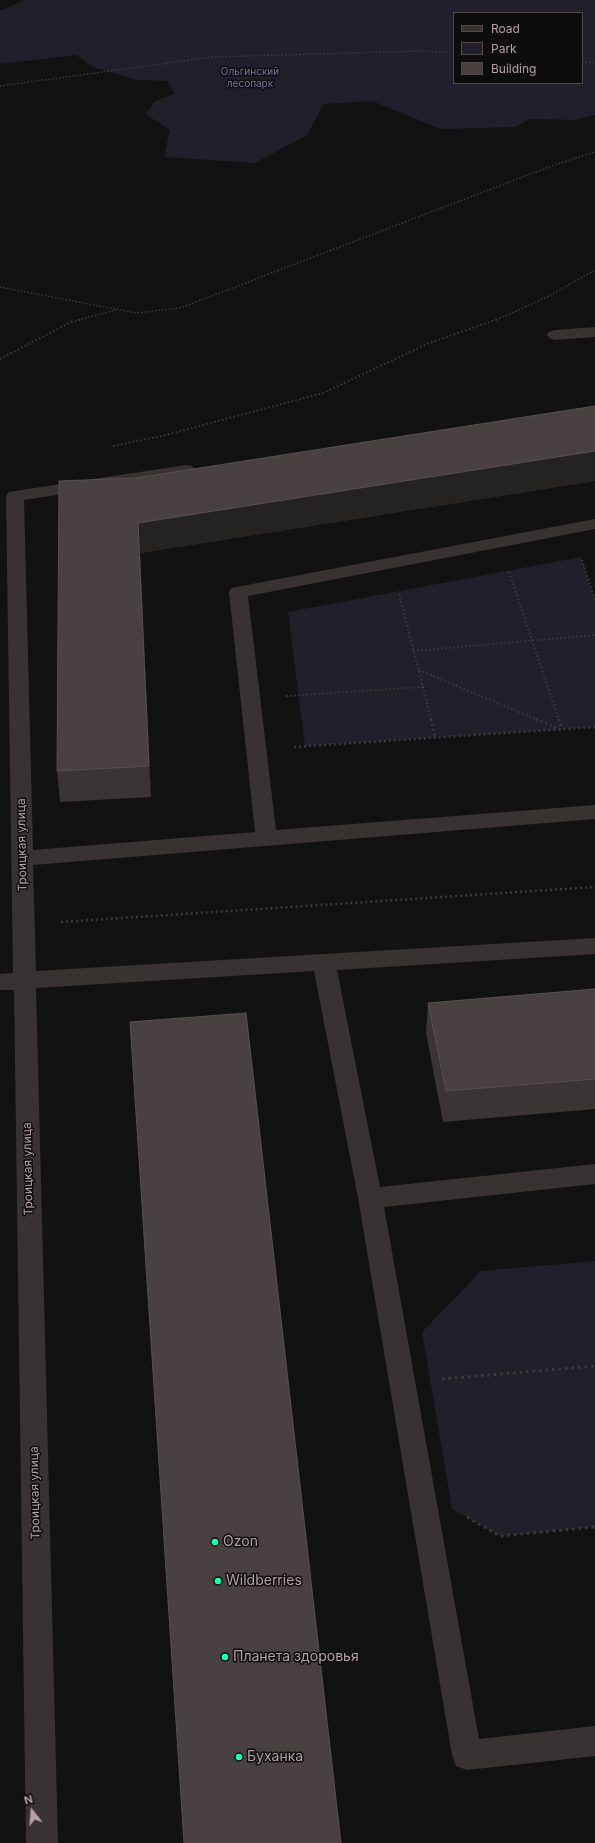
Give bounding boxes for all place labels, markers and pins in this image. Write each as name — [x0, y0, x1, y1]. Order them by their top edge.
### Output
place label: Ozon — [223, 1534, 258, 1550]
marker: Ozon — [210, 1537, 220, 1547]
place label: Wildberries — [226, 1573, 302, 1589]
marker: Wildberries — [213, 1576, 223, 1586]
place label: Планета здоровья — [233, 1649, 359, 1665]
marker: Планета здоровья — [220, 1652, 230, 1662]
place label: Буханка — [247, 1749, 303, 1765]
marker: Буханка — [234, 1752, 244, 1762]

